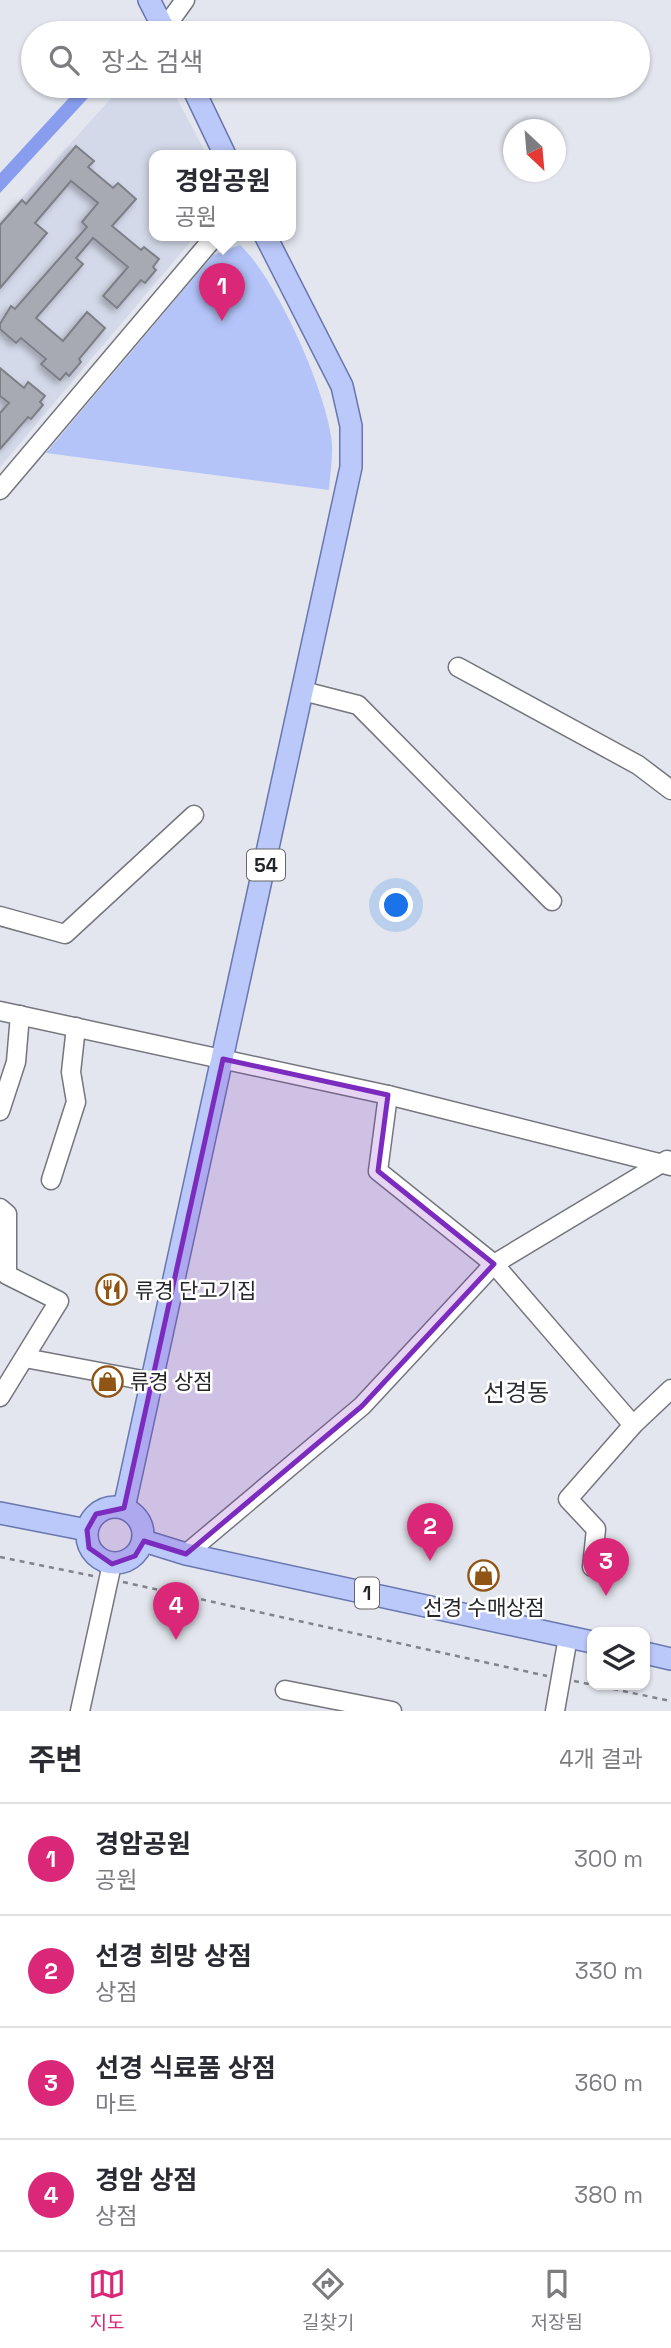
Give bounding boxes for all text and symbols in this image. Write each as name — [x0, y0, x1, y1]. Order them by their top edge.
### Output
search box — [21, 21, 650, 98]
icon: search — [45, 41, 83, 79]
text: 장소 검색 — [101, 45, 203, 79]
north arrow — [503, 119, 566, 182]
popup — [149, 150, 296, 241]
text: 경암공원 — [175, 164, 270, 198]
text: 공원 — [175, 202, 217, 232]
pin: 1 — [199, 263, 245, 321]
road number: 54 — [247, 850, 285, 880]
your location — [379, 888, 413, 922]
restaurant icon: 류경 단고기집 — [95, 1273, 129, 1307]
place label: 류경 단고기집 — [135, 1277, 256, 1304]
shop icon: 류경 상점 — [90, 1364, 124, 1398]
place label: 류경 상점 — [130, 1368, 213, 1395]
district label: 선경동 — [483, 1377, 549, 1408]
pin: 2 — [407, 1503, 453, 1561]
pin: 3 — [583, 1538, 629, 1596]
shop icon: 선경 수매상점 — [467, 1558, 501, 1592]
road number: 1 — [355, 1578, 379, 1609]
pin: 4 — [153, 1582, 199, 1640]
place label: 선경 수매상점 — [423, 1594, 545, 1621]
map controls — [587, 1627, 650, 1690]
button: layers — [587, 1627, 650, 1690]
text: 주변 — [28, 1740, 83, 1779]
text: 4개 결과 — [559, 1744, 643, 1774]
text: 경암공원 — [95, 1827, 191, 1861]
text: 1 — [46, 1844, 56, 1874]
text: 300 m — [574, 1844, 643, 1874]
text: 공원 — [95, 1865, 137, 1895]
text: 선경 희망 상점 — [95, 1939, 252, 1973]
text: 2 — [44, 1956, 58, 1986]
text: 330 m — [575, 1956, 643, 1986]
text: 상점 — [95, 1977, 137, 2007]
text: 선경 식료품 상점 — [95, 2051, 276, 2085]
text: 3 — [44, 2068, 58, 2098]
text: 360 m — [575, 2068, 643, 2098]
text: 마트 — [95, 2089, 137, 2119]
text: 경암 상점 — [95, 2163, 197, 2197]
text: 4 — [44, 2180, 58, 2210]
text: 380 m — [574, 2180, 643, 2210]
text: 상점 — [95, 2201, 137, 2231]
tab: 지도 — [88, 2265, 126, 2335]
tab: 길찾기 — [302, 2265, 355, 2335]
tab: 저장됨 — [531, 2265, 583, 2335]

